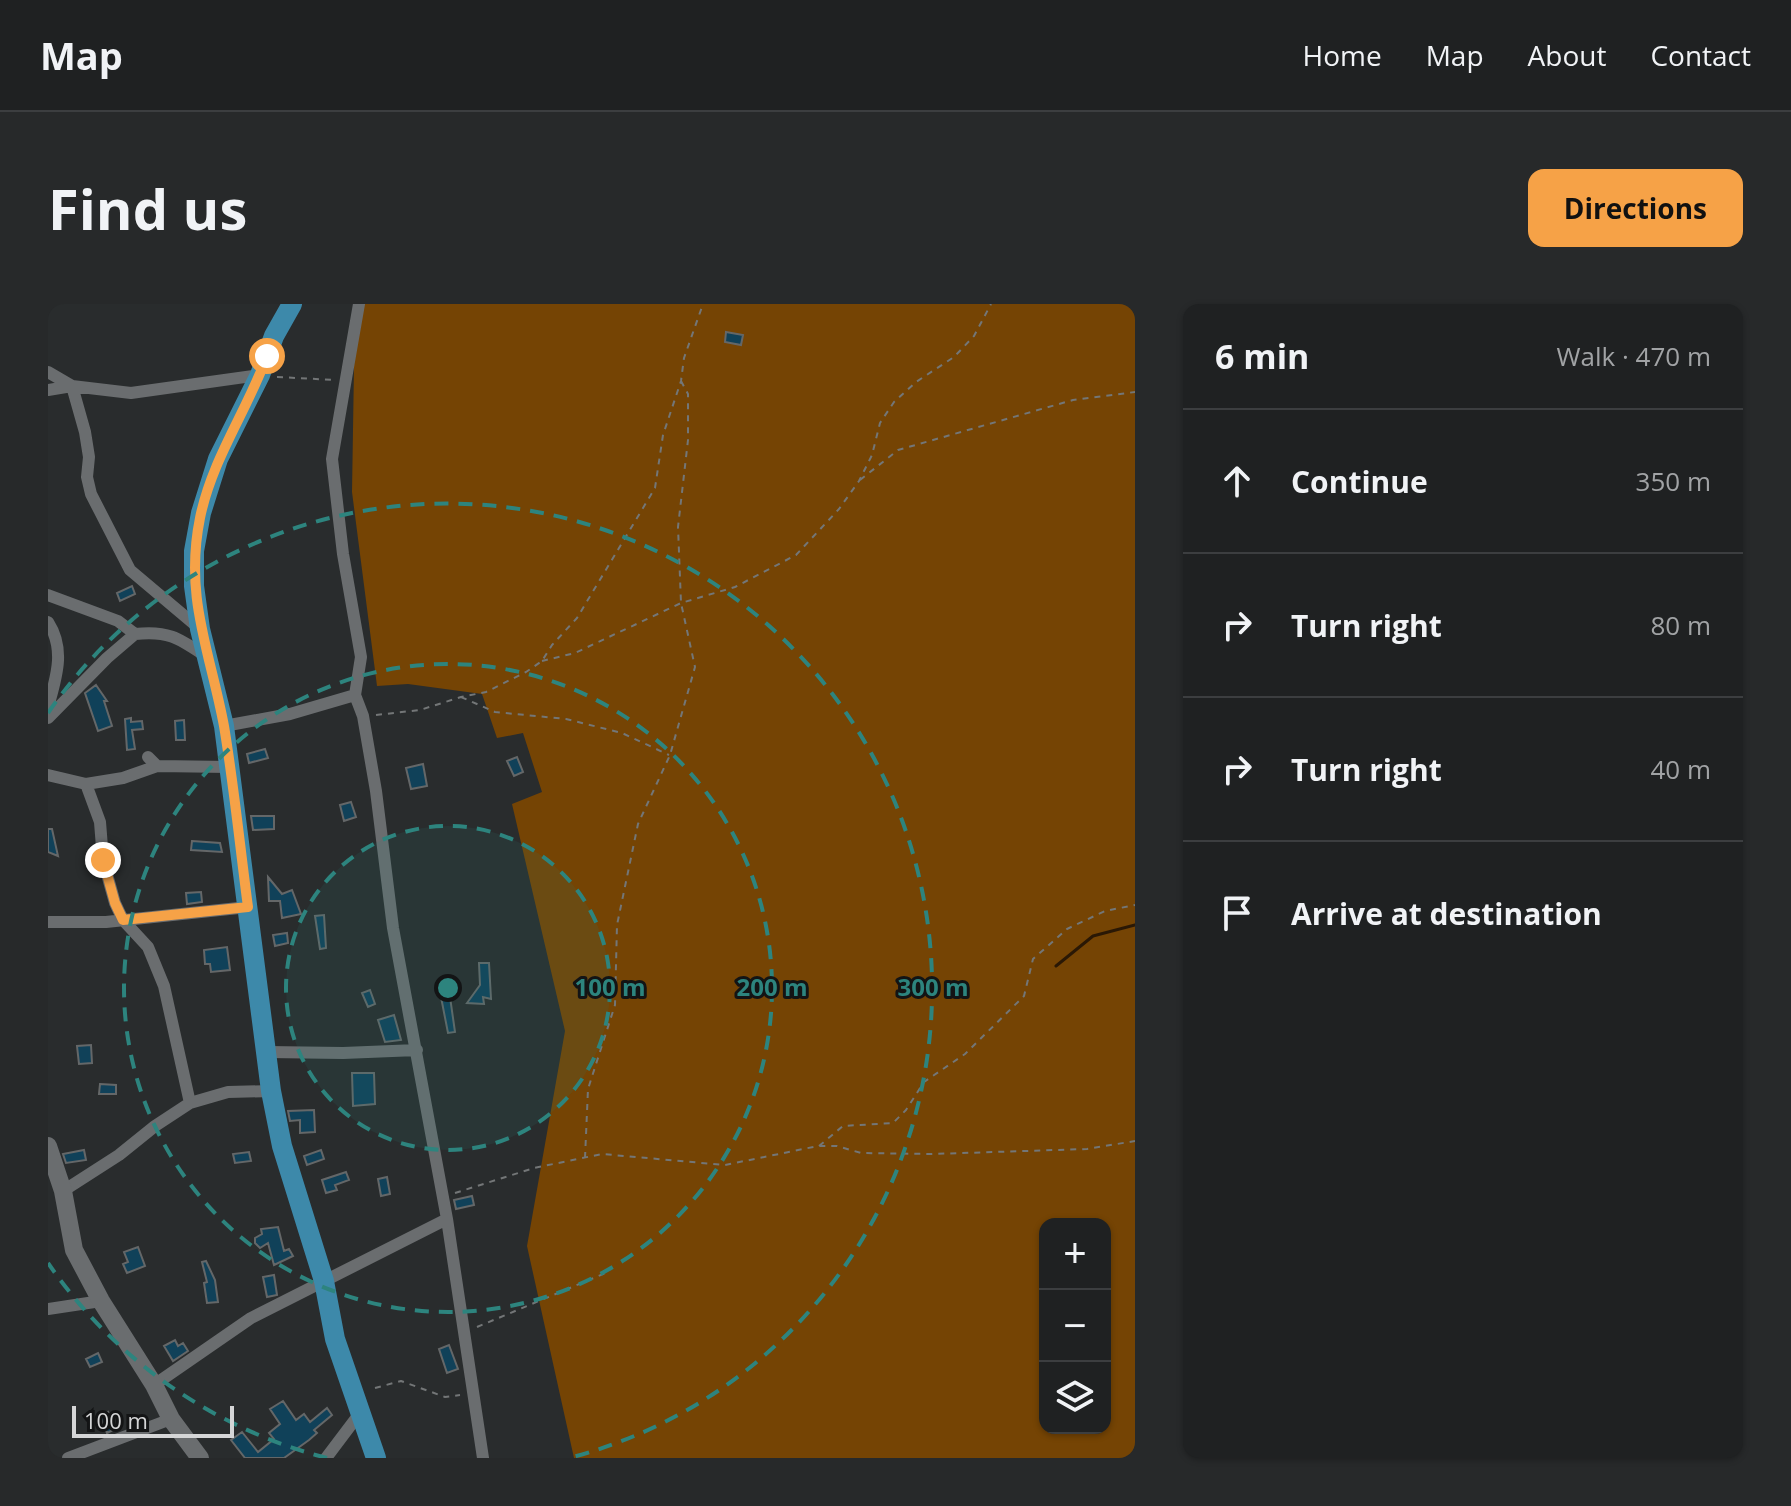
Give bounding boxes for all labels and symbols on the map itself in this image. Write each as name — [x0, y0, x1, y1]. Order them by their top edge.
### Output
route start — [249, 338, 285, 374]
route end — [85, 842, 121, 878]
text: 100 m — [575, 970, 645, 1003]
text: 200 m — [737, 970, 807, 1003]
text: 300 m — [898, 970, 968, 1003]
centre of rings — [434, 974, 462, 1002]
scale bar — [72, 1402, 234, 1438]

